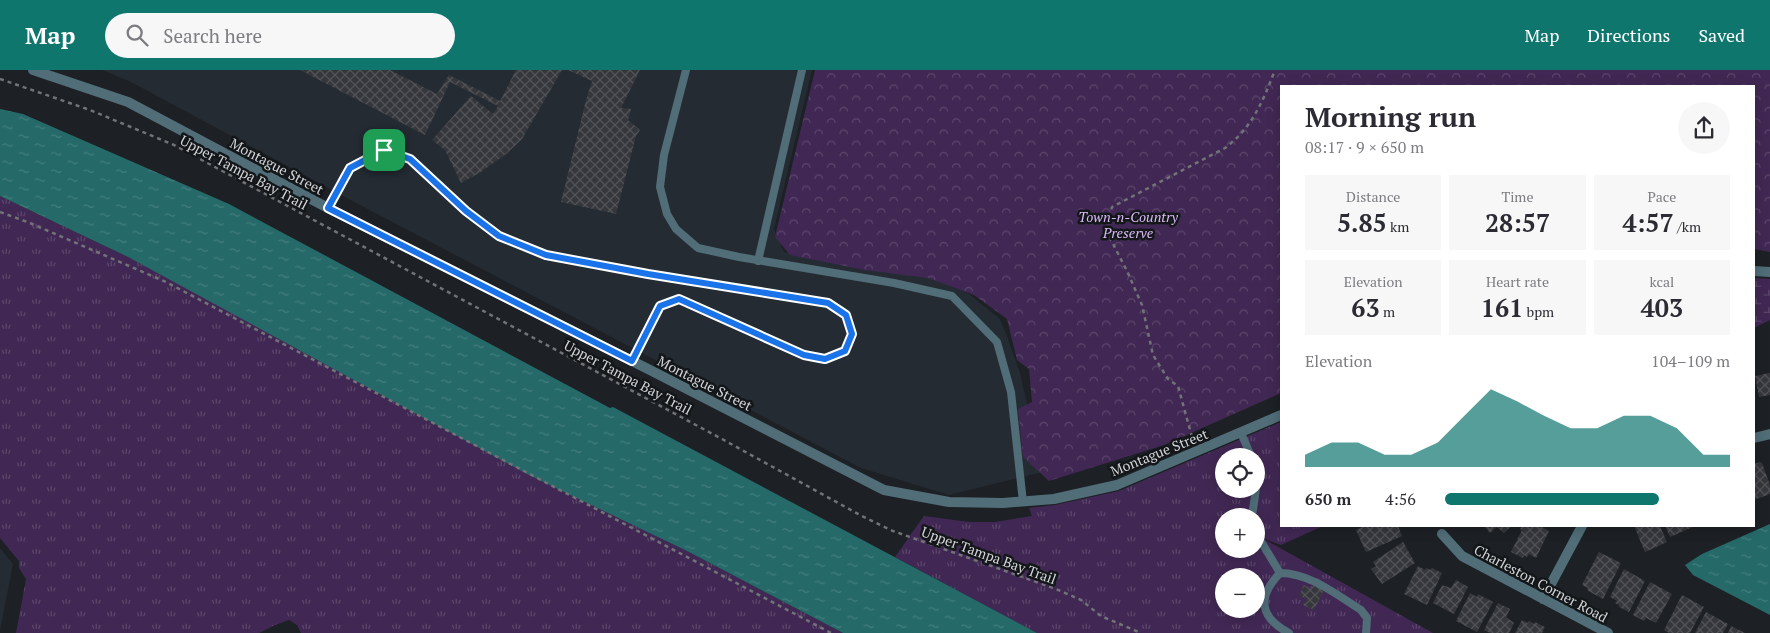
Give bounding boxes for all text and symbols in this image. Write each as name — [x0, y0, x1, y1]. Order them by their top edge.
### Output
search box — [105, 13, 455, 58]
text: Map — [25, 19, 75, 51]
icon: search — [123, 21, 151, 49]
text: Search here — [163, 23, 262, 48]
text: Map — [1524, 23, 1559, 47]
text: Directions — [1587, 23, 1670, 47]
text: Saved — [1698, 23, 1745, 47]
text: Morning run — [1305, 98, 1476, 135]
button: share — [1678, 102, 1730, 154]
pin — [363, 129, 405, 171]
street label: Upper Tampa Bay Trail — [177, 130, 311, 214]
street label: Montague Street — [227, 133, 328, 199]
icon: arrive — [370, 136, 398, 164]
text: 08:17 · 9 × 650 m — [1305, 136, 1424, 158]
text: Distance — [1346, 187, 1400, 206]
text: Time — [1501, 187, 1534, 206]
text: Pace — [1647, 187, 1676, 206]
text: 5.85 — [1337, 206, 1387, 239]
text: 28:57 — [1485, 206, 1550, 239]
text: 4:57 — [1623, 206, 1674, 239]
park label: Town-n-Country Preserve — [1078, 207, 1178, 242]
text: km — [1387, 217, 1409, 236]
text: /km — [1674, 217, 1701, 236]
text: Elevation — [1344, 272, 1403, 291]
text: Heart rate — [1486, 272, 1549, 291]
text: kcal — [1649, 272, 1674, 291]
text: 63 — [1351, 291, 1380, 324]
text: 161 — [1481, 291, 1523, 324]
text: 403 — [1641, 291, 1683, 324]
text: m — [1380, 302, 1395, 321]
text: bpm — [1523, 302, 1554, 321]
street label: Upper Tampa Bay Trail — [561, 335, 695, 419]
text: Elevation — [1305, 350, 1372, 372]
text: 104–109 m — [1651, 350, 1730, 372]
street label: Montague Street — [655, 351, 756, 415]
street label: Montague Street — [1107, 423, 1211, 480]
map controls — [1215, 448, 1265, 618]
button: locate — [1215, 448, 1265, 498]
text: 650 m — [1305, 488, 1351, 510]
text: 4:56 — [1385, 488, 1416, 510]
button: + — [1215, 508, 1265, 558]
street label: Upper Tampa Bay Trail — [919, 522, 1059, 588]
street label: Charleston Corner Road — [1471, 540, 1611, 626]
button: − — [1215, 568, 1265, 618]

